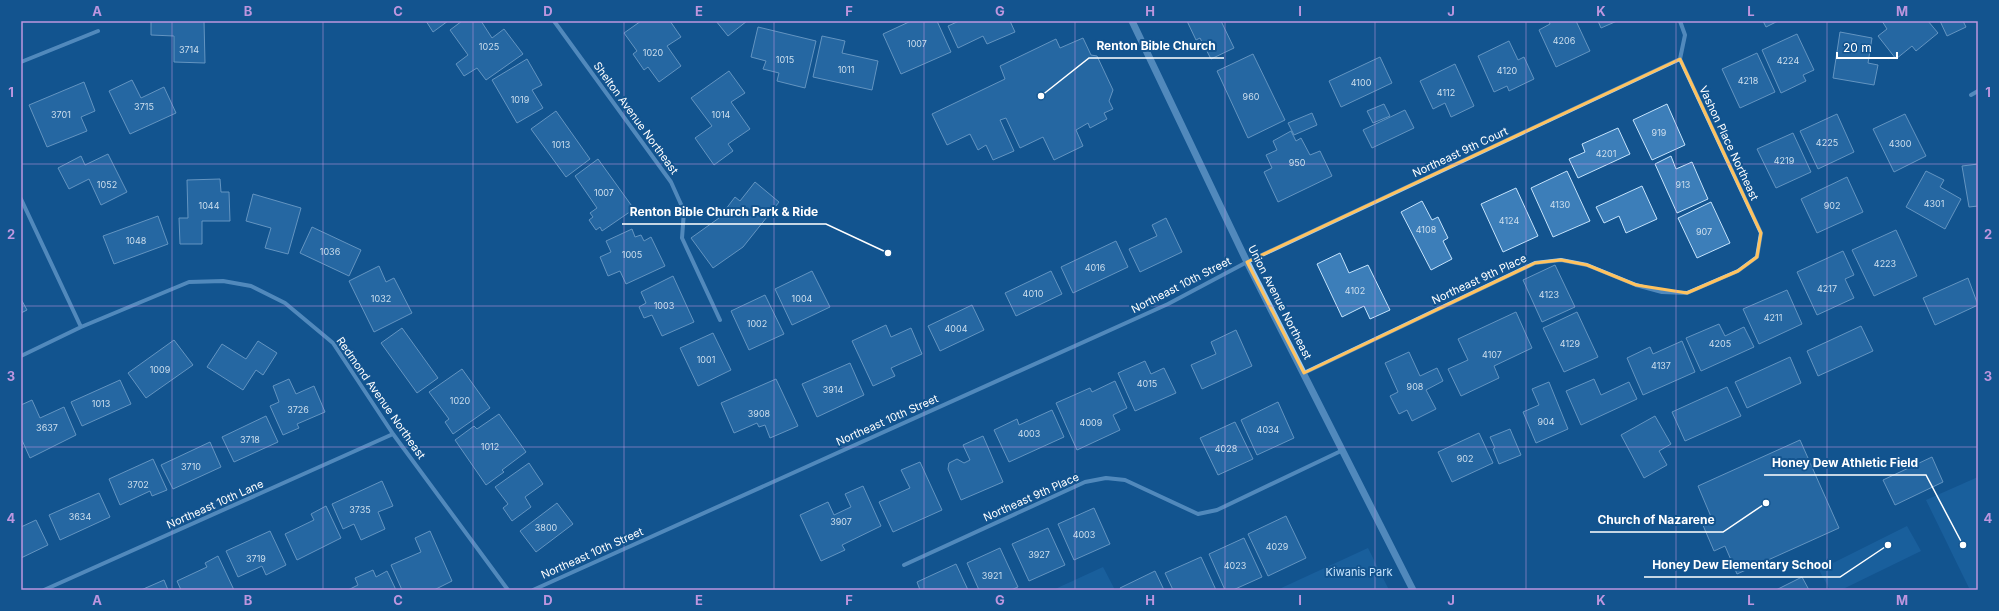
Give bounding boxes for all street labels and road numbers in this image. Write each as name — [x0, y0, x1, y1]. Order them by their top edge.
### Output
street label: Shelton Avenue Northeast — [590, 59, 682, 177]
street label: Vashon Place Northeast — [1696, 84, 1762, 203]
street label: Northeast 9th Court — [1410, 124, 1510, 180]
street label: Union Avenue Northeast — [1245, 242, 1315, 362]
street label: Northeast 9th Place — [1429, 251, 1529, 307]
street label: Northeast 10th Street — [1129, 254, 1234, 316]
street label: Redmond Avenue Northeast — [333, 334, 429, 462]
street label: Northeast 10th Street — [834, 391, 941, 449]
street label: Northeast 9th Place — [981, 470, 1081, 524]
street label: Northeast 10th Lane — [164, 476, 266, 532]
street label: Northeast 10th Street — [539, 524, 646, 582]

